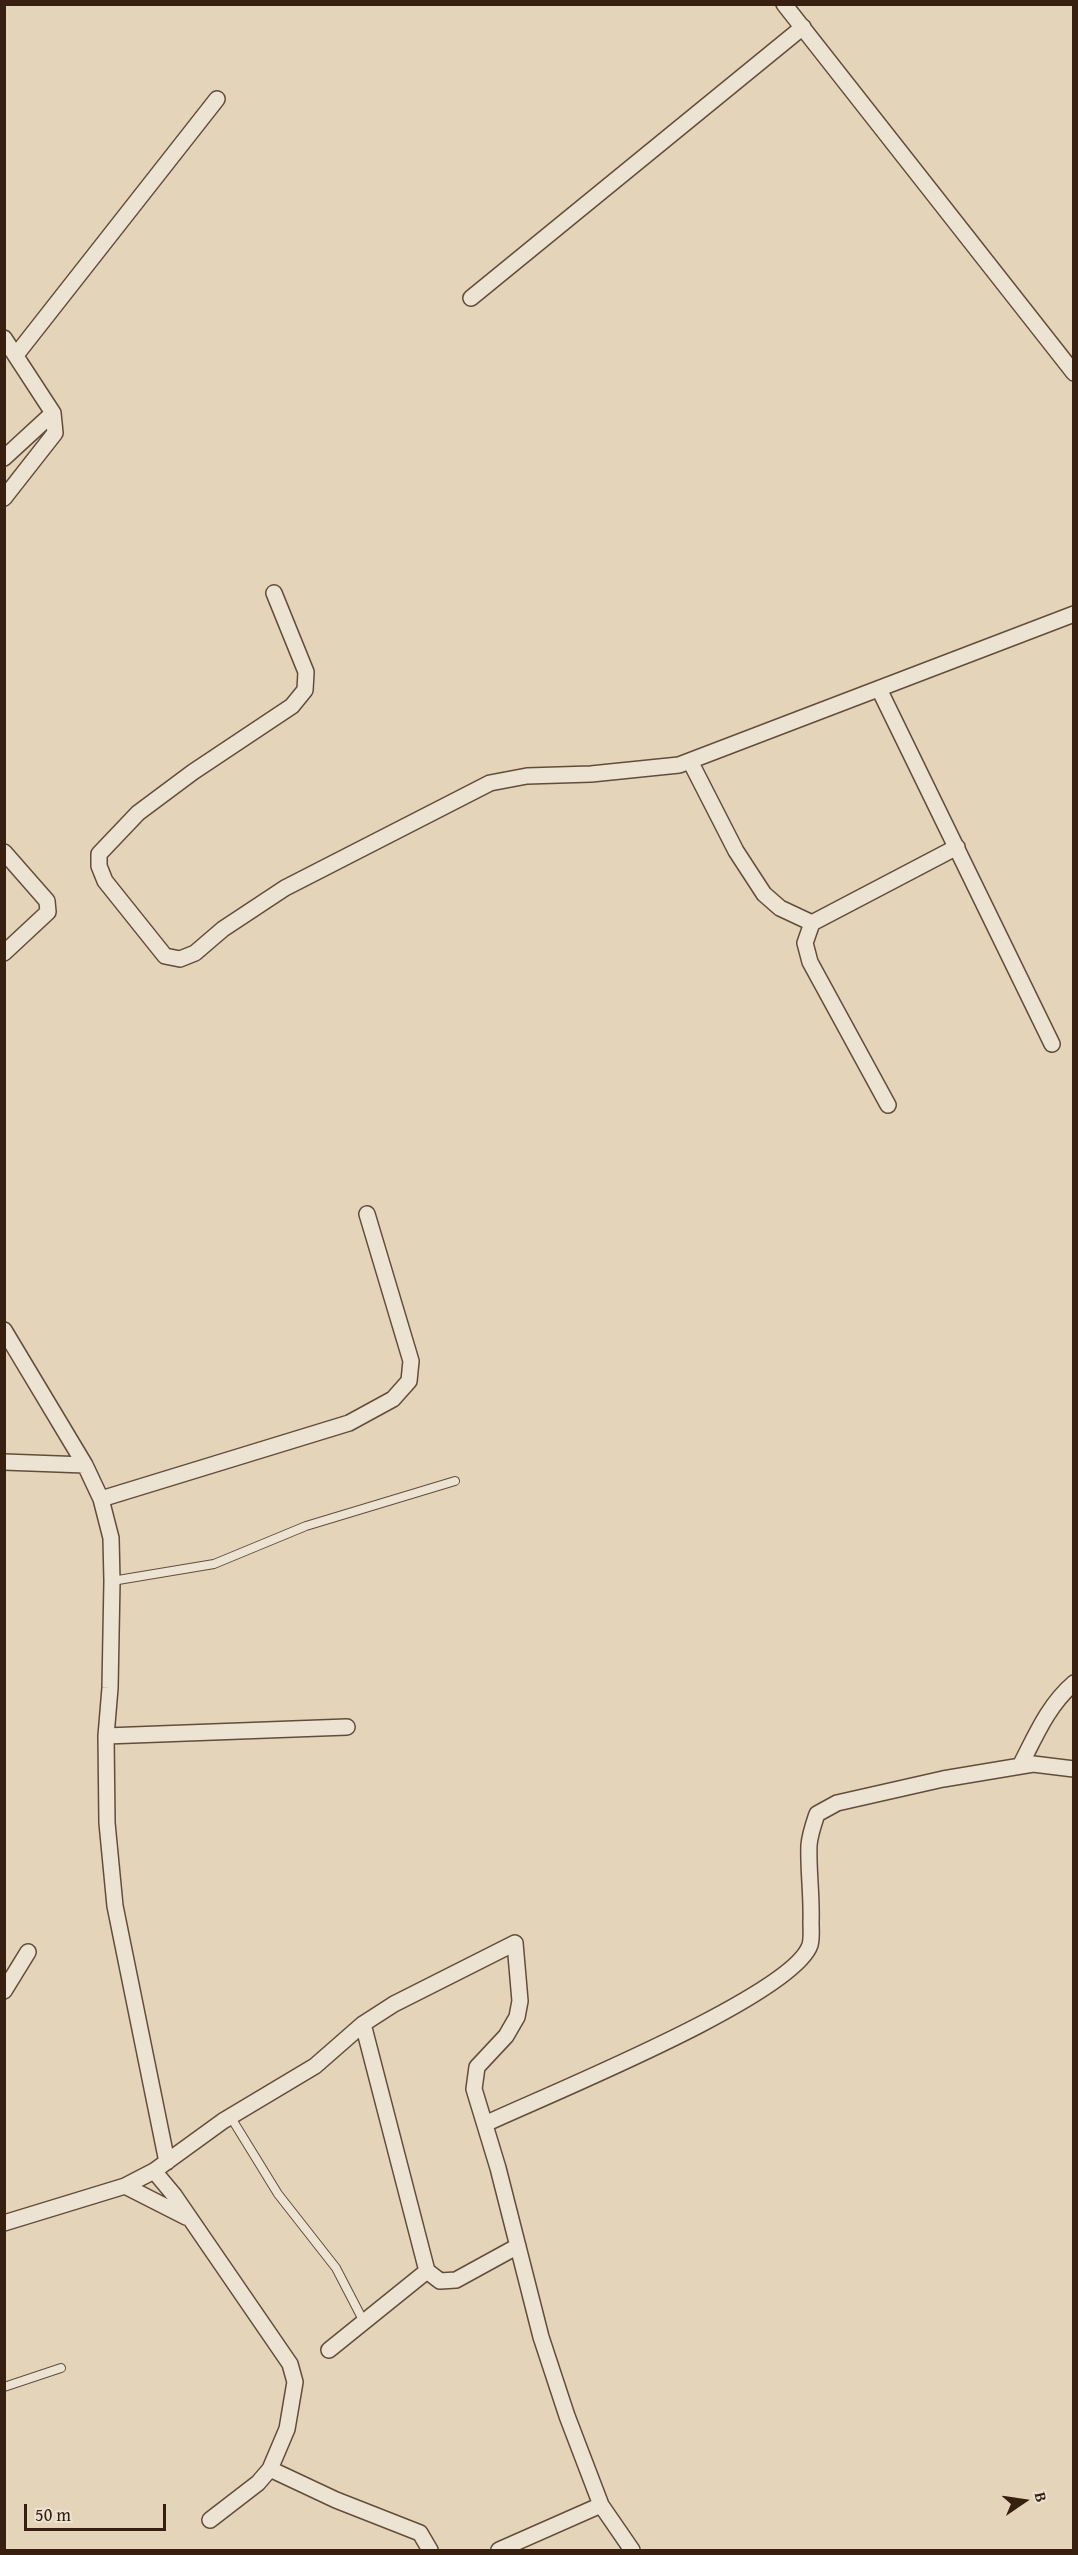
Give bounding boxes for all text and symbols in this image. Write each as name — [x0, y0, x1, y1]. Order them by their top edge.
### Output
north arrow — [994, 2471, 1054, 2531]
text: B — [1029, 2489, 1054, 2504]
scale bar — [27, 2492, 170, 2530]
text: 50 m — [35, 2501, 71, 2528]

